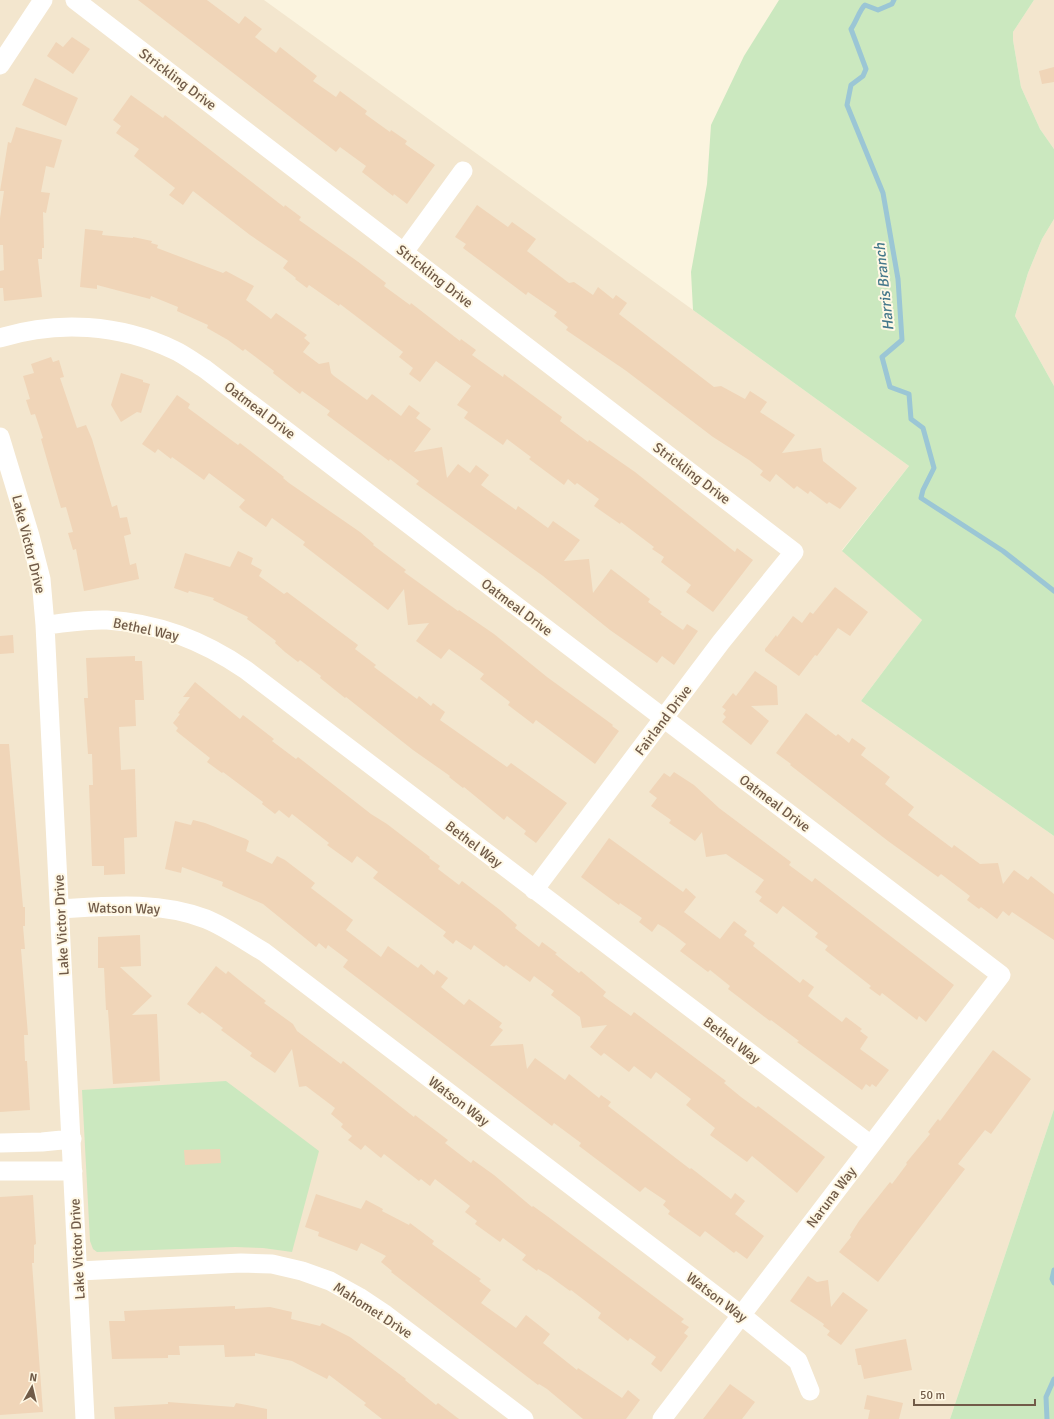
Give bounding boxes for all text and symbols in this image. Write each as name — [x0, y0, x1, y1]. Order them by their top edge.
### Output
street label: Strickling Drive — [136, 45, 220, 114]
street label: Strickling Drive — [393, 241, 476, 312]
water label: Harris Branch — [870, 241, 898, 332]
street label: Oatmeal Drive — [221, 378, 299, 443]
street label: Strickling Drive — [650, 439, 734, 508]
street label: Lake Victor Drive — [8, 493, 49, 595]
street label: Oatmeal Drive — [478, 575, 556, 640]
street label: Bethel Way — [111, 614, 181, 645]
street label: Fairland Drive — [631, 682, 695, 759]
street label: Oatmeal Drive — [736, 771, 814, 836]
street label: Bethel Way — [442, 817, 506, 872]
street label: Lake Victor Drive — [50, 874, 73, 976]
street label: Watson Way — [88, 899, 161, 918]
street label: Bethel Way — [700, 1013, 764, 1068]
street label: Watson Way — [425, 1073, 493, 1130]
street label: Naruna Way — [803, 1163, 860, 1231]
street label: Lake Victor Drive — [66, 1198, 89, 1300]
street label: Watson Way — [683, 1269, 751, 1326]
street label: Mahomet Drive — [330, 1279, 415, 1342]
north arrow — [12, 1367, 52, 1407]
text: N — [29, 1371, 38, 1385]
scale bar — [914, 1381, 1035, 1407]
text: 50 m — [920, 1388, 945, 1403]

